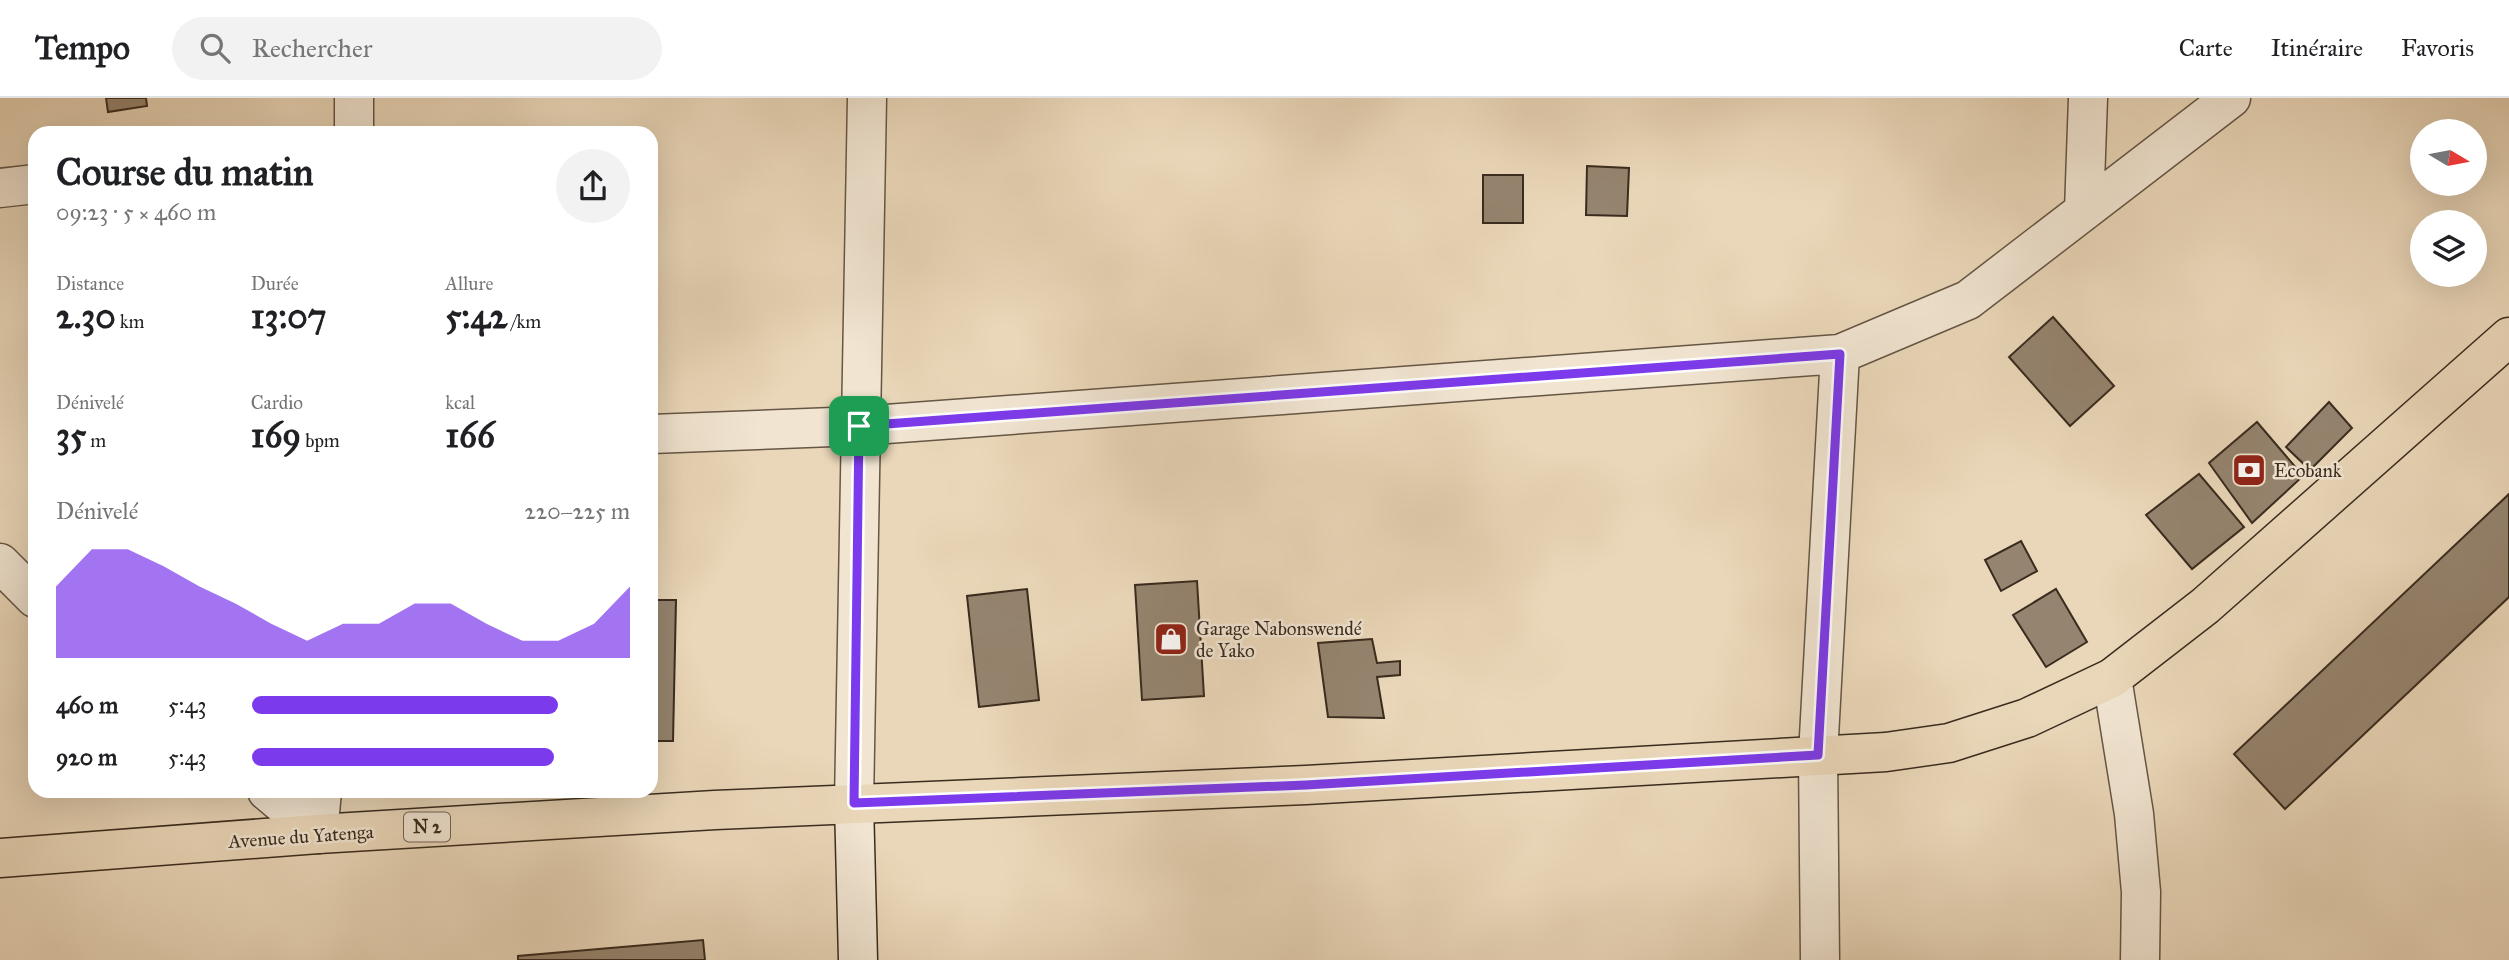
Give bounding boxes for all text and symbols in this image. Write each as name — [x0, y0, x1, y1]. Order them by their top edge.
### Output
search box — [172, 17, 662, 80]
text: Tempo — [35, 28, 130, 68]
icon: search — [196, 29, 234, 67]
text: Rechercher — [252, 32, 373, 64]
text: Carte — [2179, 33, 2233, 63]
text: Itinéraire — [2271, 33, 2363, 63]
text: Favoris — [2401, 33, 2474, 63]
north arrow — [2410, 119, 2487, 196]
map controls — [2410, 119, 2487, 287]
text: Course du matin — [56, 149, 314, 195]
button: share — [556, 149, 630, 223]
text: 09:23 · 5 × 460 m — [56, 198, 216, 226]
button: layers — [2410, 210, 2487, 287]
text: Distance — [56, 272, 124, 295]
text: Durée — [251, 272, 299, 295]
text: Allure — [445, 272, 493, 295]
text: 2.30 — [56, 295, 116, 338]
text: 13:07 — [251, 295, 326, 338]
text: 5:42 — [445, 295, 507, 338]
text: km — [116, 310, 145, 333]
text: /km — [507, 310, 541, 333]
text: Dénivelé — [56, 391, 124, 414]
text: Cardio — [251, 391, 303, 414]
text: kcal — [445, 391, 475, 414]
pin — [829, 396, 889, 456]
icon: arrive — [840, 407, 878, 445]
text: 35 — [56, 414, 86, 457]
text: 169 — [251, 414, 301, 457]
text: 166 — [445, 414, 495, 457]
text: m — [86, 429, 106, 452]
text: bpm — [301, 429, 340, 452]
bank icon: Ecobank — [2230, 451, 2268, 489]
place label: Ecobank — [2274, 459, 2342, 482]
text: Dénivelé — [56, 497, 138, 525]
text: 220–225 m — [525, 497, 630, 525]
place label: Garage Nabonswendé de Yako — [1196, 617, 1362, 662]
shop icon: Garage Nabonswendé de Yako — [1152, 620, 1190, 658]
text: 460 m — [56, 691, 118, 719]
text: 5:43 — [168, 691, 207, 719]
text: 920 m — [56, 743, 117, 771]
text: 5:43 — [168, 743, 207, 771]
road number: N 2 — [404, 812, 450, 842]
street label: Avenue du Yatenga — [227, 820, 375, 854]

